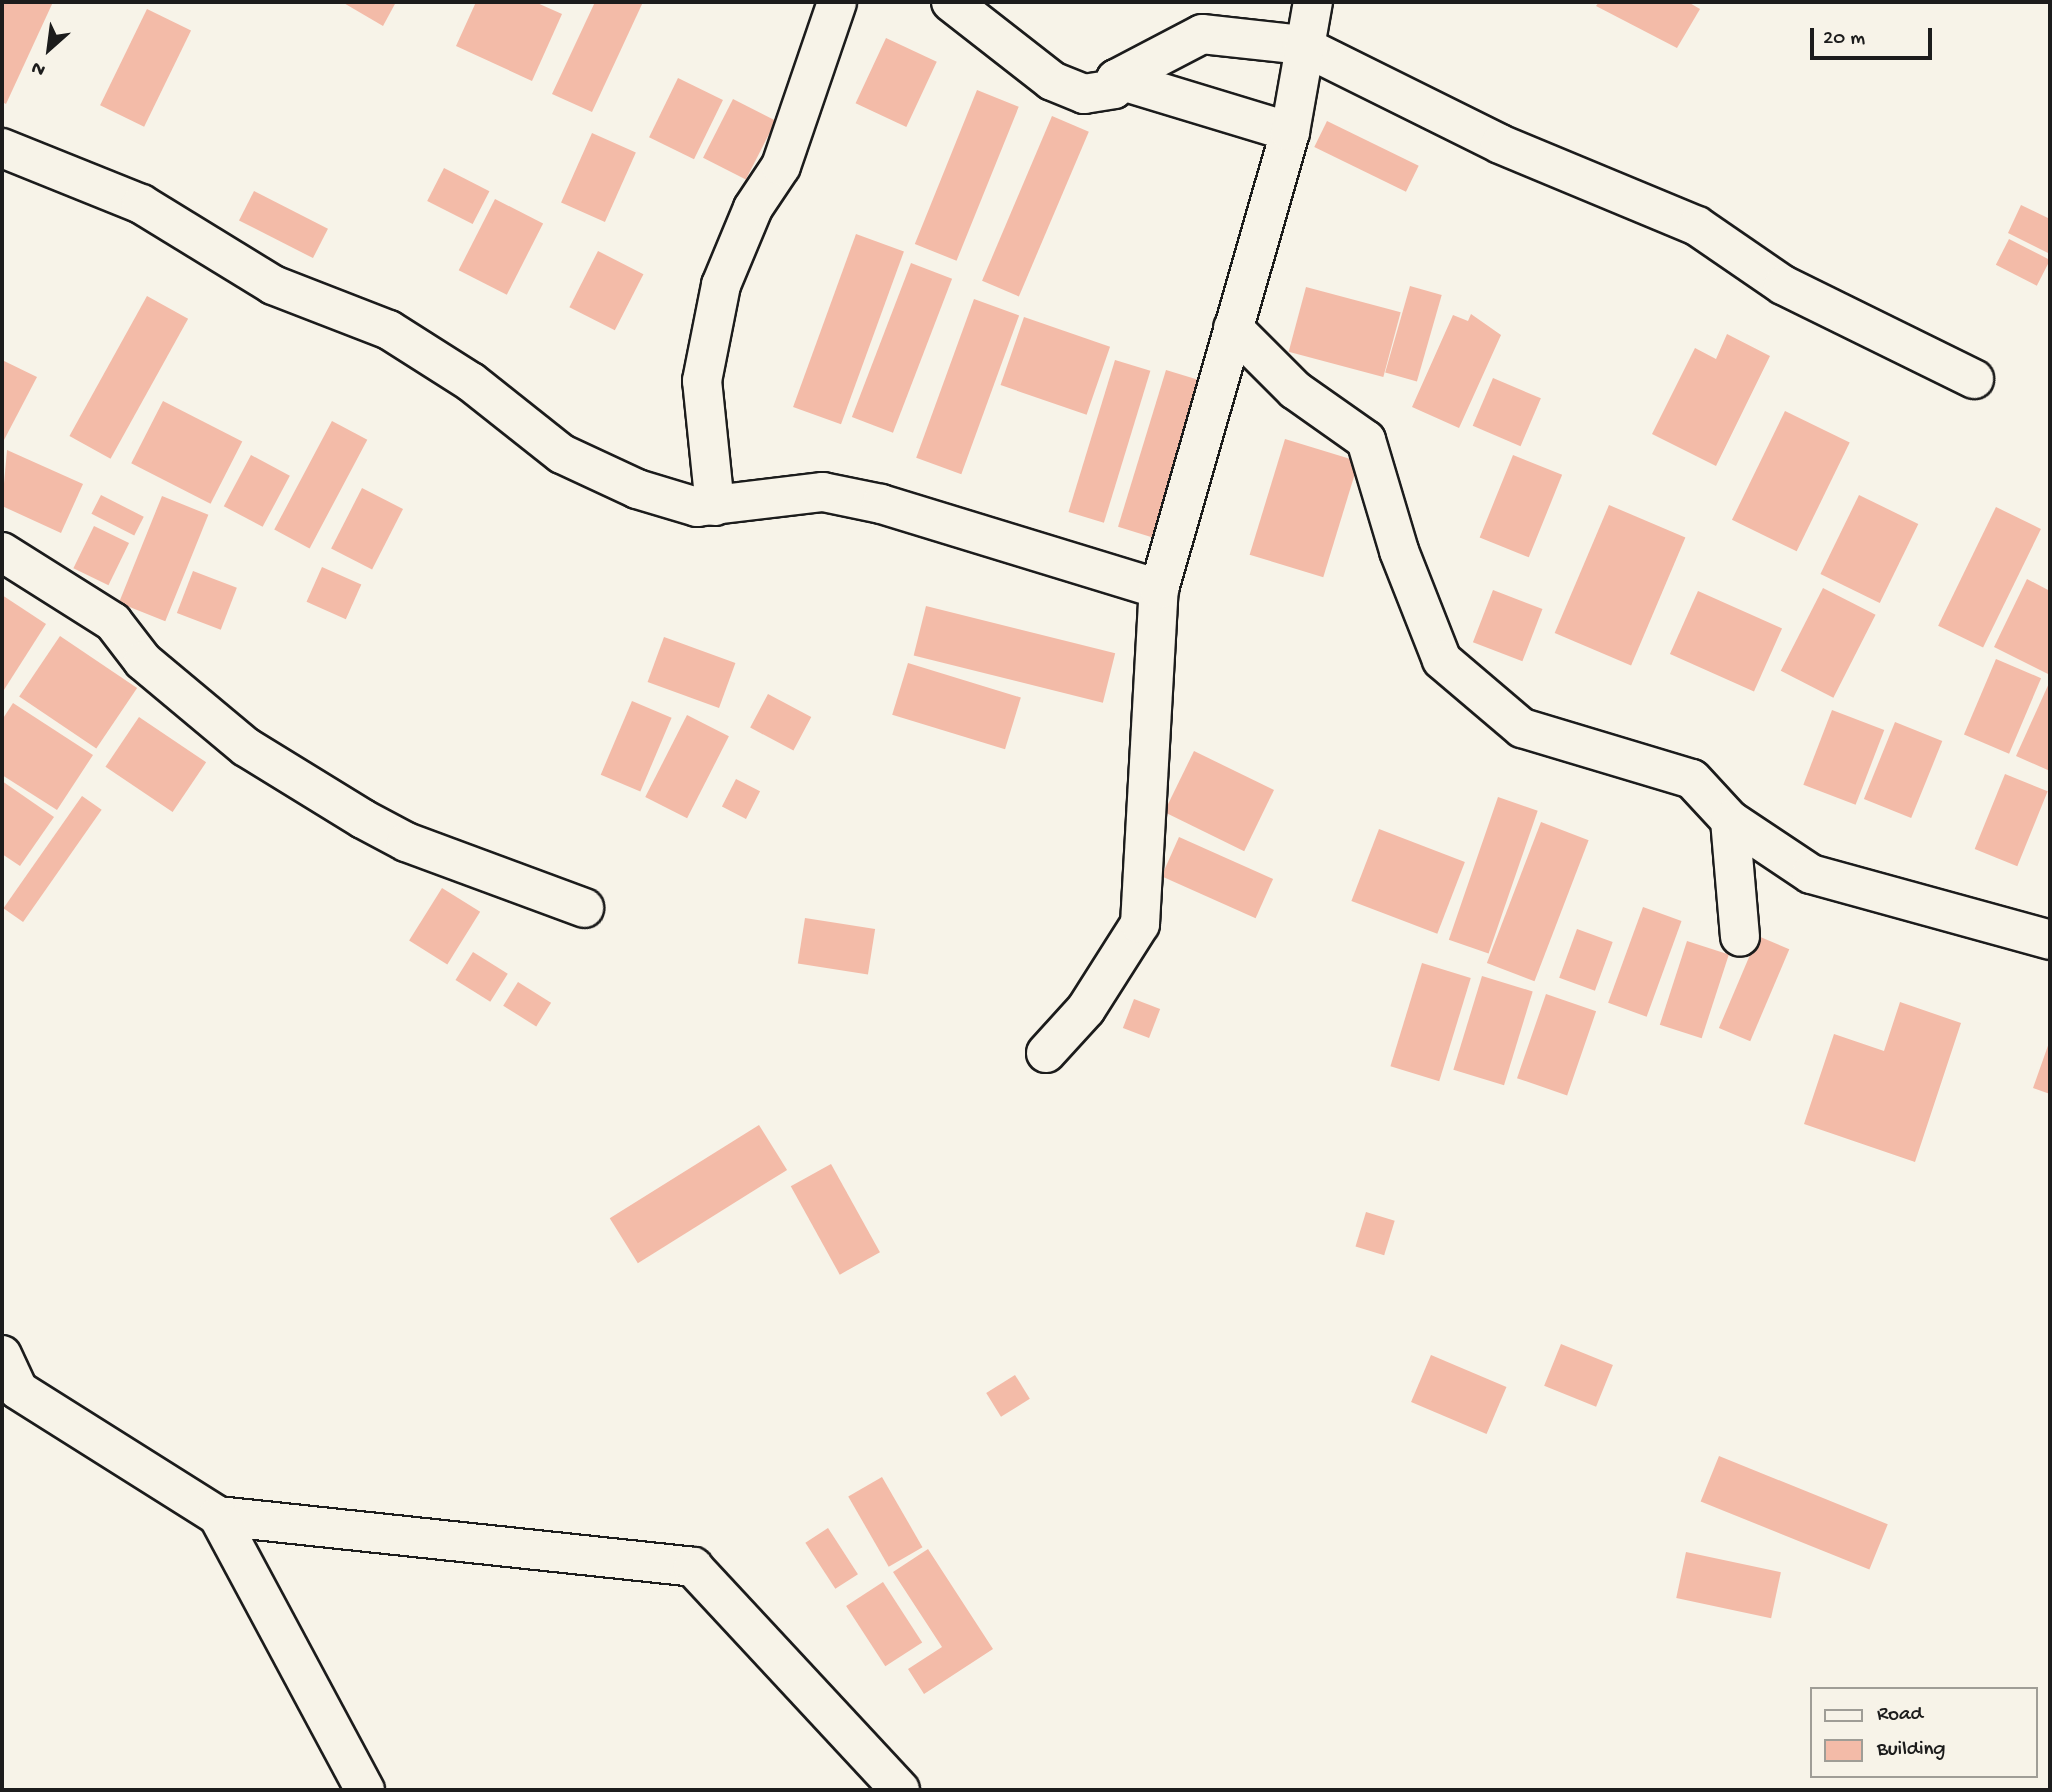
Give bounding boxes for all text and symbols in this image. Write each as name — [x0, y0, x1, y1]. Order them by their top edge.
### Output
north arrow — [14, 14, 84, 84]
scale bar — [1814, 14, 1937, 58]
text: 20 m — [1823, 27, 1865, 52]
text: N — [28, 55, 50, 81]
legend — [1811, 1687, 2038, 1778]
text: Road — [1877, 1703, 1923, 1728]
text: Building — [1877, 1738, 1946, 1763]

